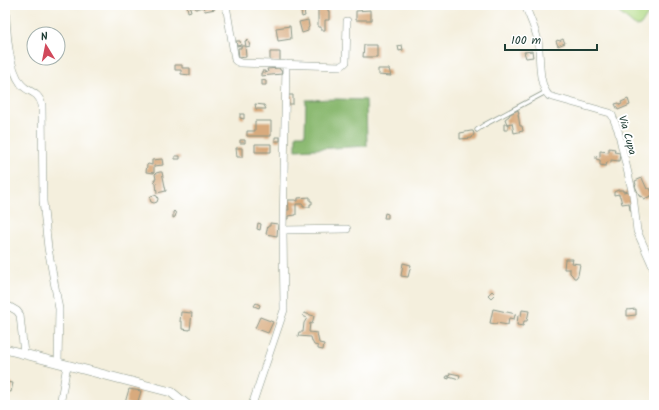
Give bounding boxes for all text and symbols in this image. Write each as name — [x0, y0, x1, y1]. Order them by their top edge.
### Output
north arrow — [26, 26, 66, 66]
scale bar — [505, 26, 597, 52]
text: N — [39, 28, 49, 47]
text: 100 m — [511, 31, 542, 50]
street label: Via Cupa — [613, 113, 641, 157]

